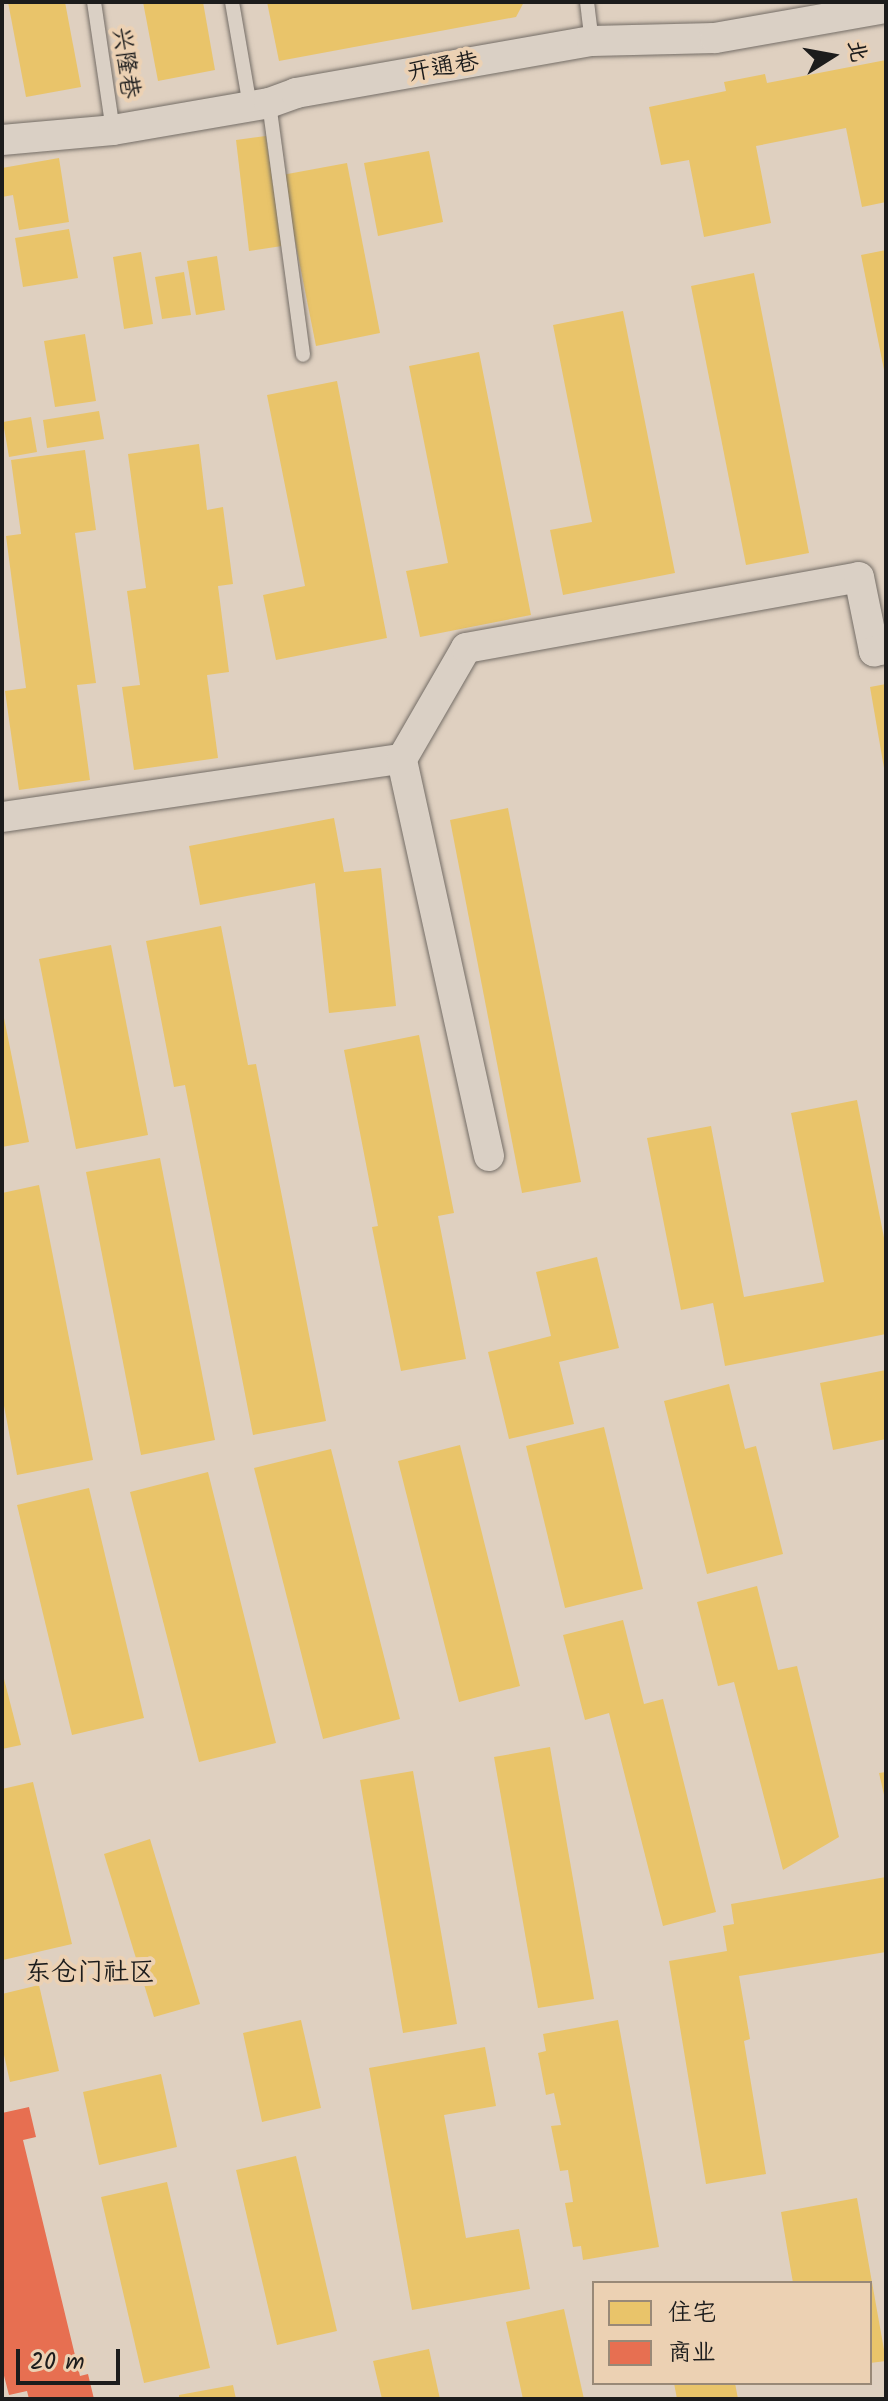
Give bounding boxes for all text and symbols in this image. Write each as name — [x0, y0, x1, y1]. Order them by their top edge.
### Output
north arrow — [792, 16, 872, 96]
street label: 兴隆巷 — [106, 25, 144, 101]
text: 北 — [837, 37, 875, 65]
street label: 开通巷 — [405, 48, 481, 88]
district label: 东仓门社区 — [25, 1958, 155, 1990]
legend — [592, 2281, 872, 2385]
text: 住宅 — [668, 2294, 716, 2333]
scale bar — [20, 2333, 124, 2383]
text: 商业 — [668, 2334, 716, 2373]
text: 20 m — [30, 2343, 85, 2382]

